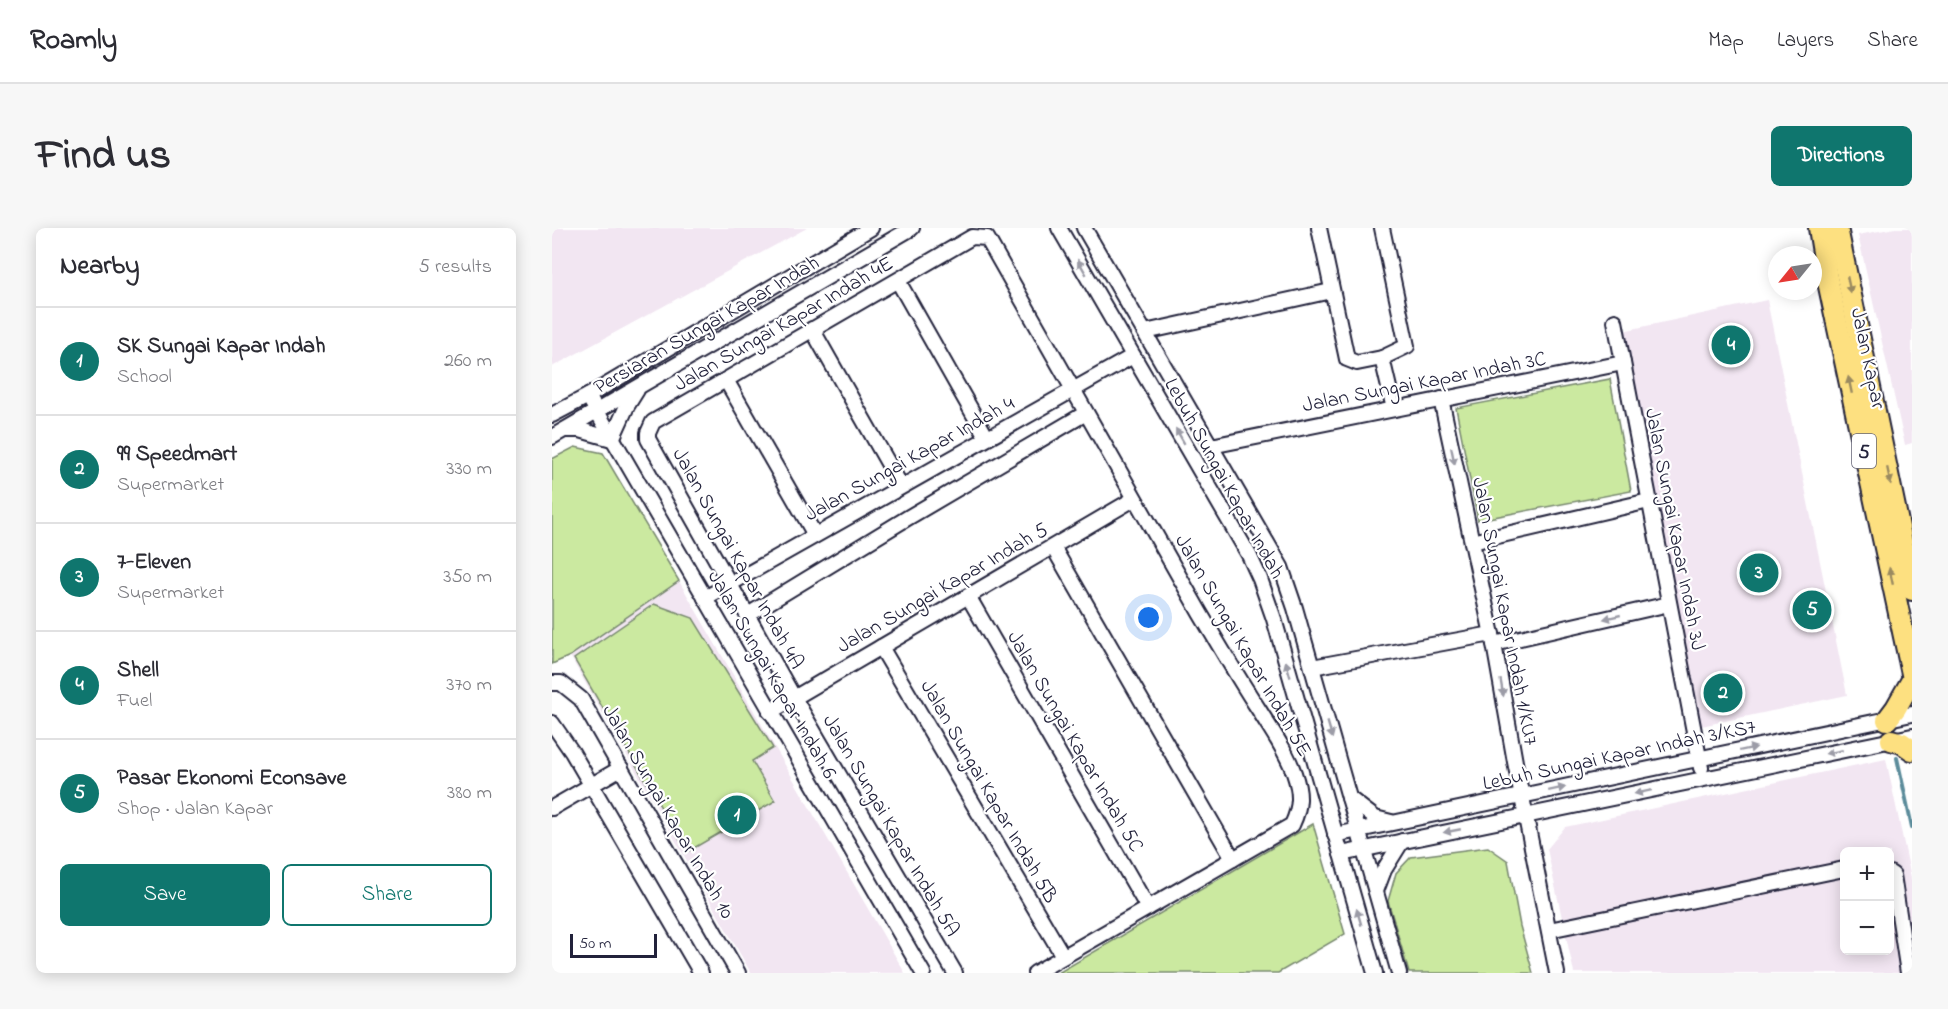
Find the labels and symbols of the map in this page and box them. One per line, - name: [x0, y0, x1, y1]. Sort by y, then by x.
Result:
- north arrow: [1768, 246, 1822, 300]
- street label: Persiaran Sungai Kapar Indah: [589, 249, 826, 404]
- street label: Jalan Sungai Kapar Indah 4E: [669, 250, 900, 402]
- one-way arrow: [1077, 258, 1087, 275]
- one-way arrow: [1845, 276, 1854, 295]
- street label: Jalan Kapar: [1842, 305, 1893, 412]
- pin: 4: [1712, 322, 1750, 368]
- street label: Jalan Sungai Kapar Indah 3C: [1300, 345, 1549, 423]
- street label: Lebuh Sungai Kapar Indah: [1154, 373, 1291, 586]
- one-way arrow: [1845, 376, 1854, 395]
- street label: Jalan Sungai Kapar Indah 4: [799, 389, 1022, 532]
- street label: Jalan Sungai Kapar Indah 3J: [1634, 406, 1712, 654]
- one-way arrow: [1174, 428, 1185, 444]
- road number: 5: [1852, 434, 1876, 468]
- street label: Jalan Sungai Kapar Indah 4A: [662, 443, 811, 676]
- one-way arrow: [1449, 447, 1459, 466]
- one-way arrow: [1884, 467, 1894, 486]
- street label: Jalan Sungai Kapar Indah 1/KU7: [1461, 475, 1545, 749]
- street label: Jalan Sungai Kapar Indah 5: [832, 516, 1055, 663]
- street label: Jalan Sungai Kapar Indah 5E: [1165, 529, 1318, 764]
- pin: 3: [1740, 550, 1778, 596]
- street label: Jalan Sungai Kapar Indah 6: [697, 565, 843, 786]
- one-way arrow: [1886, 566, 1895, 585]
- pin: 5: [1792, 588, 1832, 632]
- your location: [1134, 603, 1163, 632]
- one-way arrow: [1602, 613, 1621, 622]
- street label: Jalan Sungai Kapar Indah 5C: [997, 626, 1150, 859]
- one-way arrow: [1283, 660, 1292, 678]
- pin: 2: [1704, 670, 1742, 716]
- street label: Jalan Sungai Kapar Indah 5B: [910, 675, 1065, 910]
- one-way arrow: [1498, 679, 1507, 698]
- street label: Jalan Sungai Kapar Indah 10: [597, 699, 741, 923]
- street label: Jalan Sungai Kapar Indah 5A: [812, 709, 966, 944]
- street label: Lebuh Sungai Kapar Indah 3/KS7: [1480, 712, 1759, 802]
- one-way arrow: [1326, 721, 1335, 739]
- one-way arrow: [1739, 744, 1758, 753]
- one-way arrow: [1824, 748, 1843, 757]
- one-way arrow: [1548, 784, 1567, 793]
- one-way arrow: [1633, 788, 1652, 797]
- pin: 1: [718, 792, 756, 838]
- one-way arrow: [1442, 827, 1461, 836]
- one-way arrow: [1354, 908, 1363, 926]
- scale bar: [570, 931, 657, 958]

